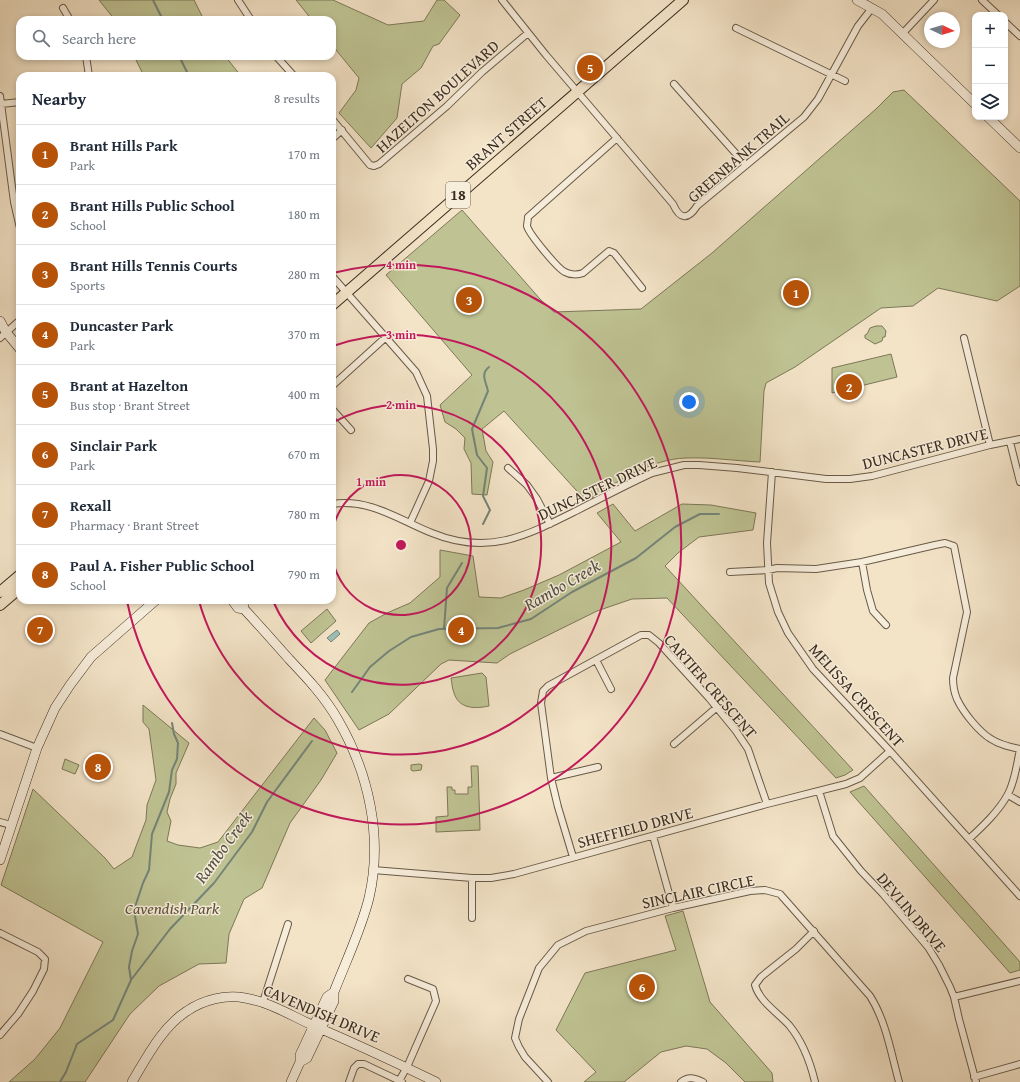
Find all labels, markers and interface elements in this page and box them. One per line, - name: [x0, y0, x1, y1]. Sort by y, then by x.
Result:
- north arrow: [924, 12, 960, 48]
- map controls: [972, 12, 1008, 120]
- button: +: [972, 12, 1008, 48]
- search box: [16, 16, 336, 60]
- icon: search: [30, 27, 52, 49]
- text: Search here: [62, 28, 136, 49]
- street label: HAZELTON BOULEVARD: [370, 34, 504, 158]
- button: −: [972, 48, 1008, 84]
- pin: 5: [577, 53, 603, 83]
- button: layers: [972, 84, 1008, 120]
- text: Nearby: [32, 86, 86, 111]
- text: 8 results: [274, 89, 320, 108]
- street label: BRANT STREET: [460, 90, 552, 176]
- street label: GREENBANK TRAIL: [682, 106, 794, 208]
- text: Brant Hills Park: [70, 135, 177, 156]
- text: 1: [42, 145, 48, 164]
- text: 170 m: [288, 145, 320, 164]
- text: Park: [70, 156, 95, 175]
- road number: 18: [446, 182, 470, 208]
- text: Brant Hills Public School: [70, 195, 235, 216]
- text: 2: [42, 205, 48, 224]
- text: 180 m: [288, 205, 320, 224]
- text: School: [70, 216, 106, 235]
- text: Brant Hills Tennis Courts: [70, 255, 237, 276]
- text: 4 min: [386, 256, 416, 273]
- text: 3: [42, 265, 48, 284]
- text: 280 m: [288, 265, 320, 284]
- text: Sports: [70, 276, 105, 295]
- pin: 1: [783, 278, 809, 308]
- pin: 3: [456, 285, 482, 315]
- text: Duncaster Park: [70, 315, 173, 336]
- text: 4: [42, 325, 48, 344]
- text: 370 m: [288, 325, 320, 344]
- text: 3 min: [386, 326, 416, 343]
- text: Park: [70, 336, 95, 355]
- pin: 2: [836, 372, 862, 402]
- text: Brant at Hazelton: [70, 375, 188, 396]
- text: 5: [42, 385, 48, 404]
- text: 400 m: [288, 385, 320, 404]
- your location: [679, 392, 699, 412]
- text: Bus stop · Brant Street: [70, 396, 190, 415]
- text: 2 min: [386, 396, 416, 413]
- street label: DUNCASTER DRIVE: [860, 421, 990, 475]
- text: Sinclair Park: [70, 435, 157, 456]
- text: 6: [42, 445, 48, 464]
- text: 670 m: [288, 445, 320, 464]
- street label: DUNCASTER DRIVE: [534, 450, 660, 526]
- text: Park: [70, 456, 95, 475]
- text: 1 min: [356, 473, 386, 490]
- text: Rexall: [70, 495, 111, 516]
- text: 7: [42, 505, 48, 524]
- text: 780 m: [288, 505, 320, 524]
- text: Pharmacy · Brant Street: [70, 516, 199, 535]
- centre of rings: [394, 538, 408, 552]
- water label: Rambo Creek: [518, 553, 605, 617]
- text: Paul A. Fisher Public School: [70, 555, 255, 576]
- text: 8: [42, 565, 48, 584]
- text: 790 m: [288, 565, 320, 584]
- text: School: [70, 576, 106, 595]
- pin: 7: [27, 615, 53, 645]
- pin: 4: [448, 615, 474, 645]
- street label: CARTIER CRESCENT: [659, 628, 763, 744]
- street label: MELISSA CRESCENT: [804, 638, 910, 752]
- pin: 8: [85, 752, 111, 782]
- street label: SHEFFIELD DRIVE: [575, 800, 695, 854]
- water label: Rambo Creek: [187, 805, 258, 889]
- street label: SINCLAIR CIRCLE: [640, 867, 756, 915]
- street label: DEVLIN DRIVE: [871, 867, 953, 957]
- park label: Cavendish Park: [125, 896, 220, 920]
- pin: 6: [629, 972, 655, 1002]
- street label: CAVENDISH DRIVE: [260, 978, 384, 1048]

